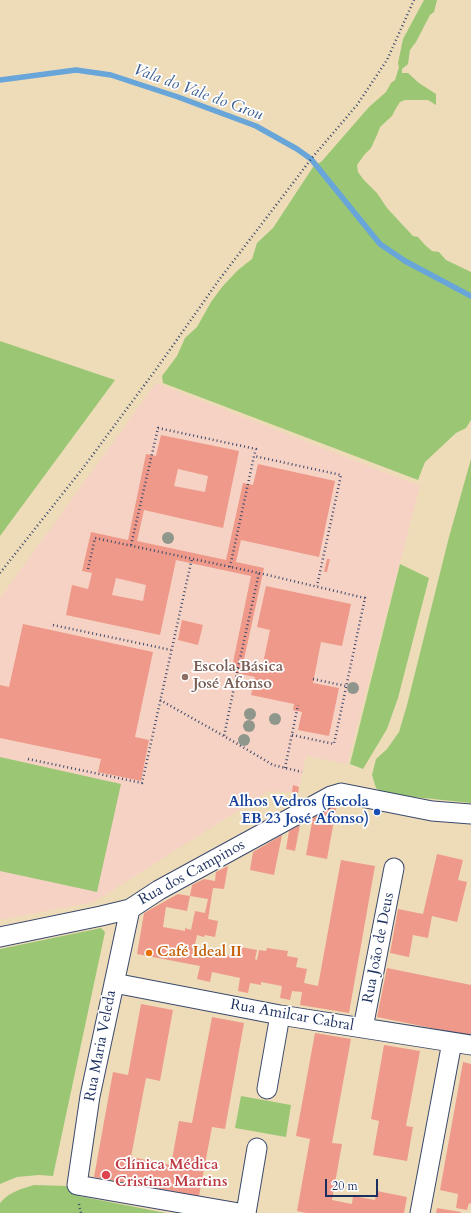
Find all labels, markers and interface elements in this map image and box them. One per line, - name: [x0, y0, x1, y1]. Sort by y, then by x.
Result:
- water label: Vala do Vale do Grou: [131, 61, 265, 125]
- place label: Escola Básica José Afonso: [193, 659, 283, 694]
- marker: Escola Básica José Afonso: [180, 672, 190, 682]
- place label: Alhos Vedros (Escola EB 23 José Afonso): [228, 794, 369, 829]
- marker: Alhos Vedros (Escola EB 23 José Afonso): [372, 807, 382, 817]
- street label: Rua dos Campinos: [136, 836, 248, 910]
- street label: Rua João de Deus: [359, 891, 399, 1005]
- place label: Café Ideal II: [157, 944, 242, 962]
- marker: Café Ideal II: [144, 948, 154, 958]
- street label: Rua Maria Veleda: [81, 989, 121, 1103]
- street label: Rua Amilcar Cabral: [229, 996, 355, 1036]
- place label: Clínica Médica Cristina Martins: [115, 1157, 227, 1192]
- marker: Clínica Médica Cristina Martins: [100, 1169, 112, 1181]
- scale bar: [327, 1171, 380, 1197]
- text: 20 m: [332, 1178, 358, 1194]

